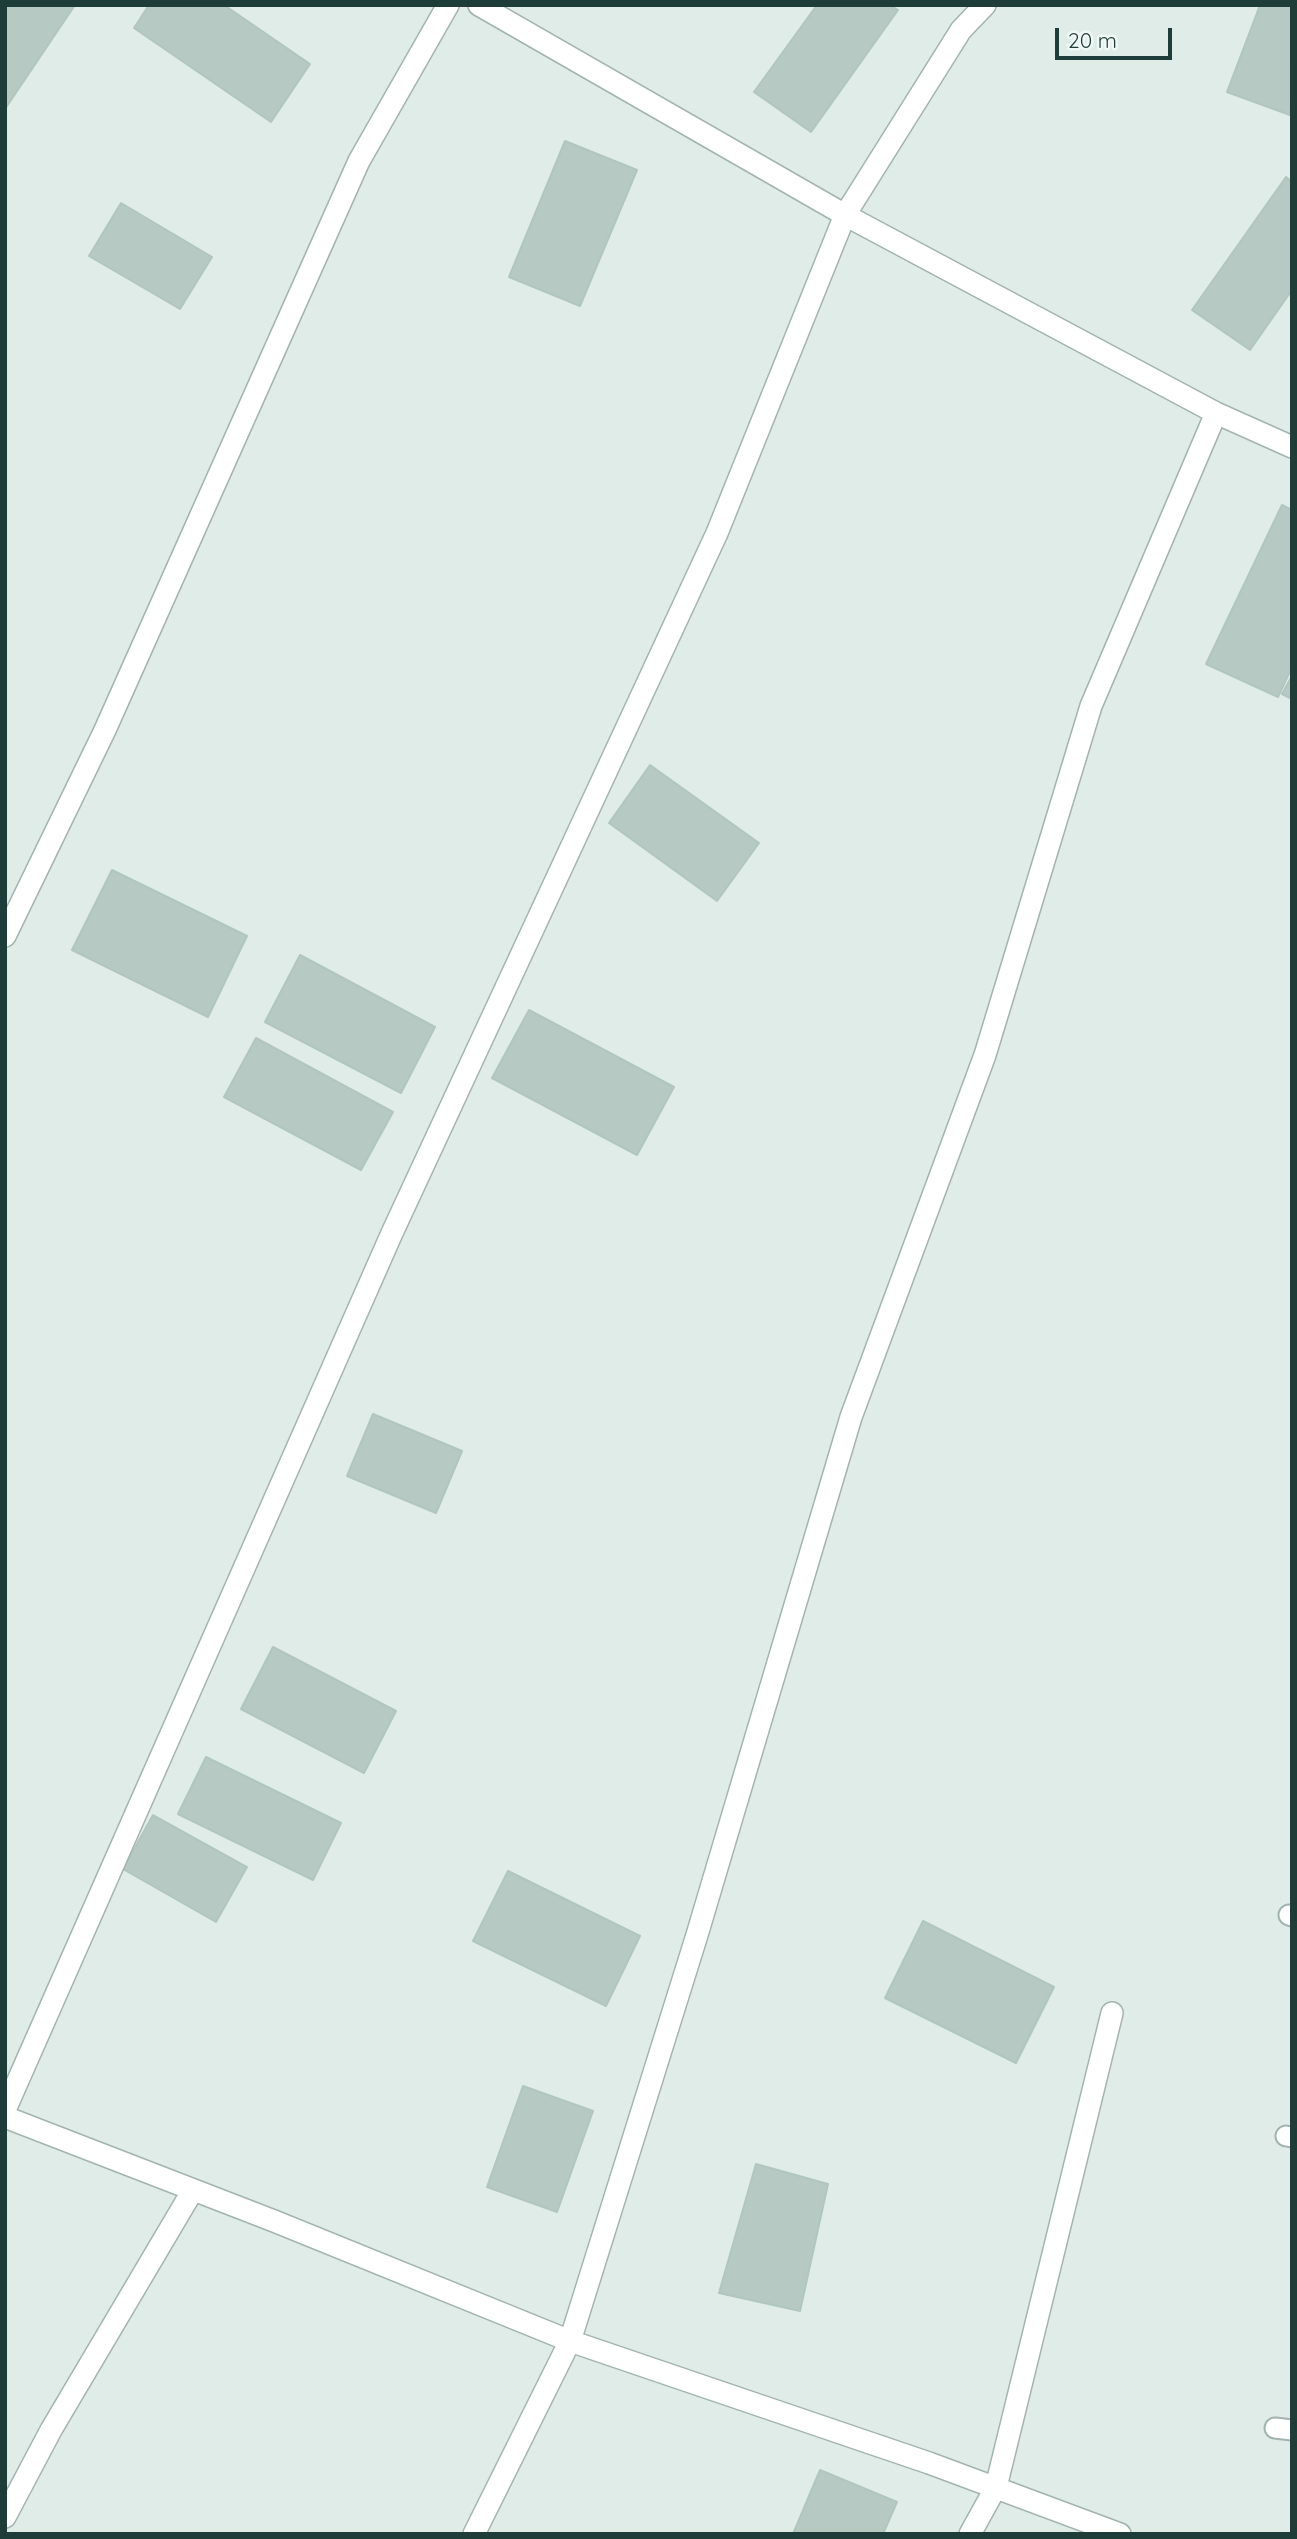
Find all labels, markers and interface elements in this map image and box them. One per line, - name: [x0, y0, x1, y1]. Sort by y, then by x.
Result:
- scale bar: [1059, 14, 1176, 58]
- text: 20 m: [1068, 27, 1117, 53]

